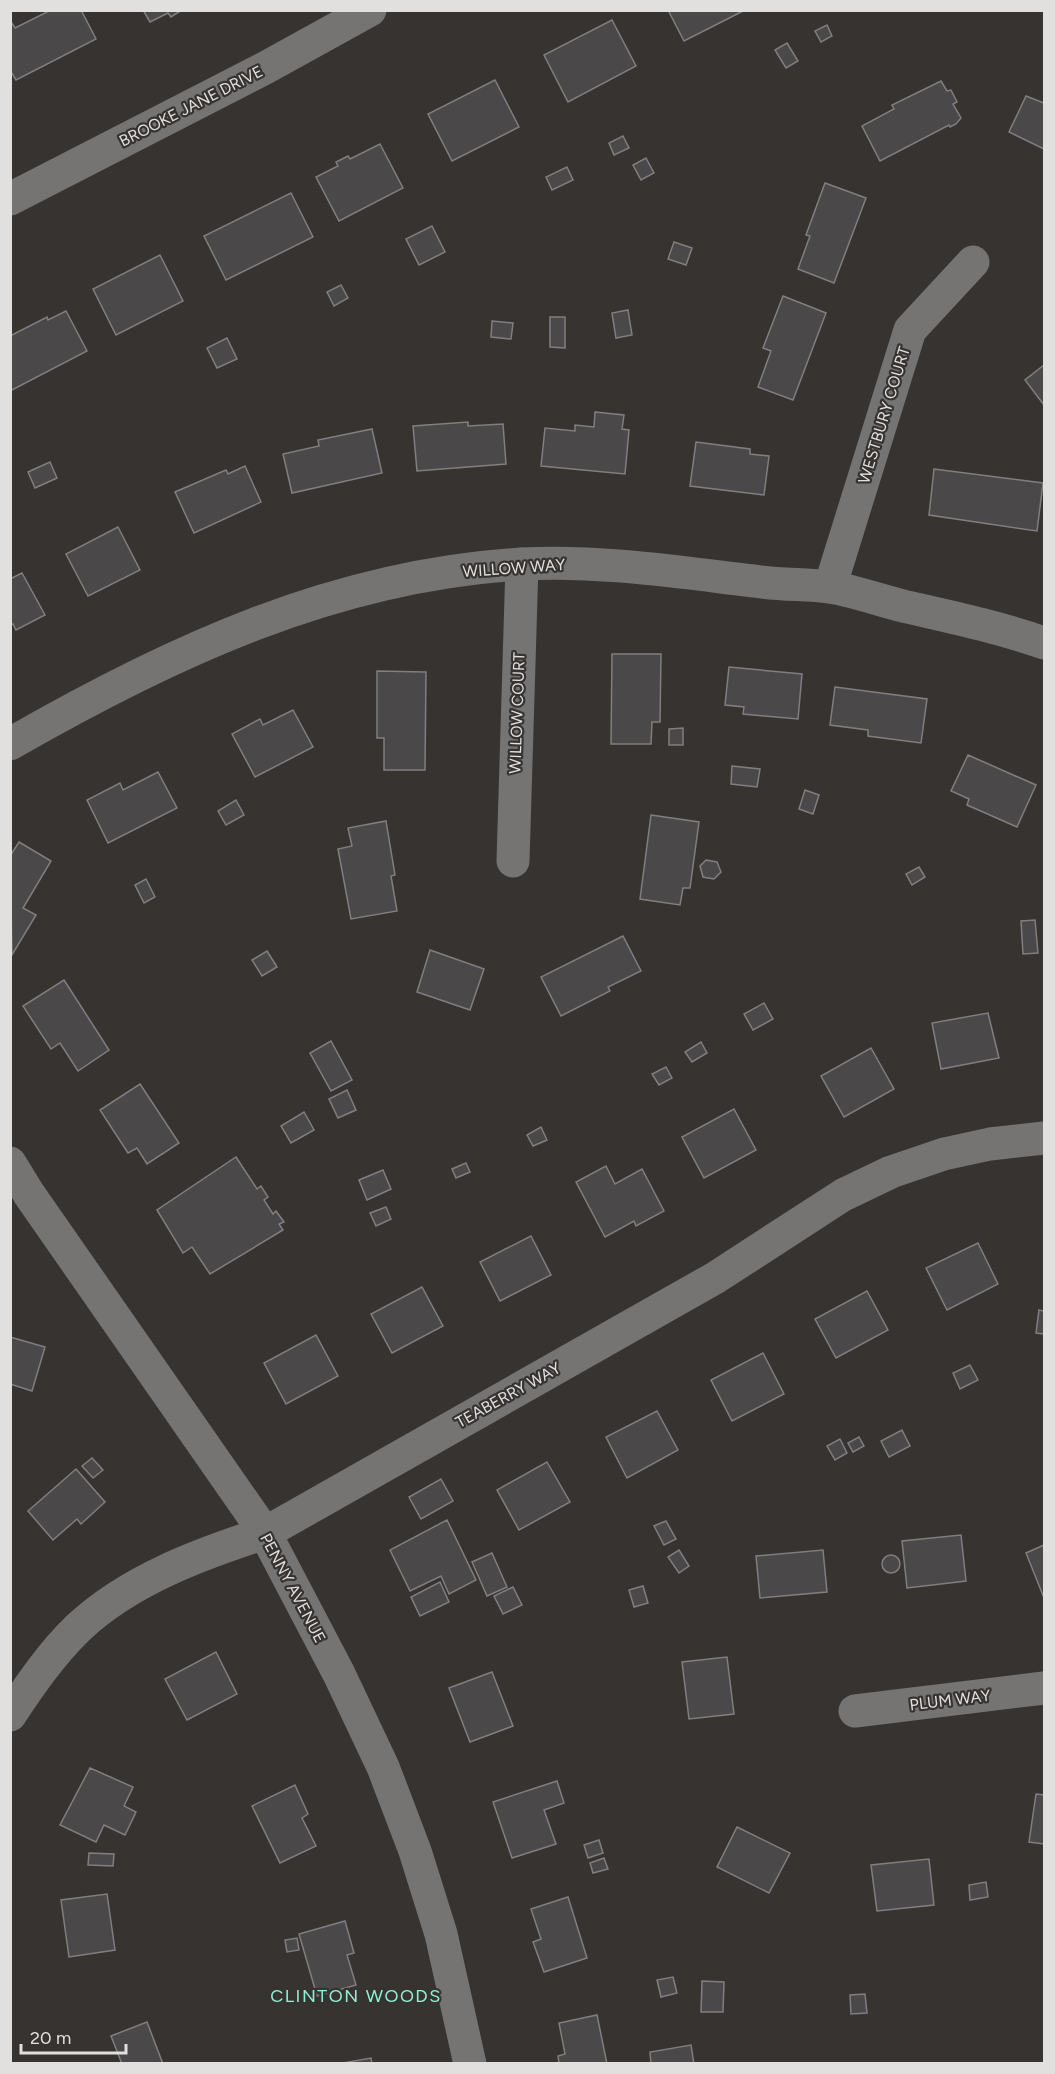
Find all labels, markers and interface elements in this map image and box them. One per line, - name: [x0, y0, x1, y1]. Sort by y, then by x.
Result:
- street label: BROOKE JANE DRIVE: [116, 62, 266, 150]
- street label: WESTBURY COURT: [854, 344, 914, 486]
- street label: WILLOW WAY: [462, 555, 566, 581]
- street label: WILLOW COURT: [505, 652, 529, 774]
- street label: TEABERRY WAY: [452, 1358, 564, 1432]
- street label: PENNY AVENUE: [256, 1530, 330, 1646]
- street label: PLUM WAY: [908, 1686, 992, 1714]
- district label: CLINTON WOODS: [270, 1985, 442, 2007]
- scale bar: [21, 2017, 126, 2055]
- text: 20 m: [30, 2027, 71, 2049]

